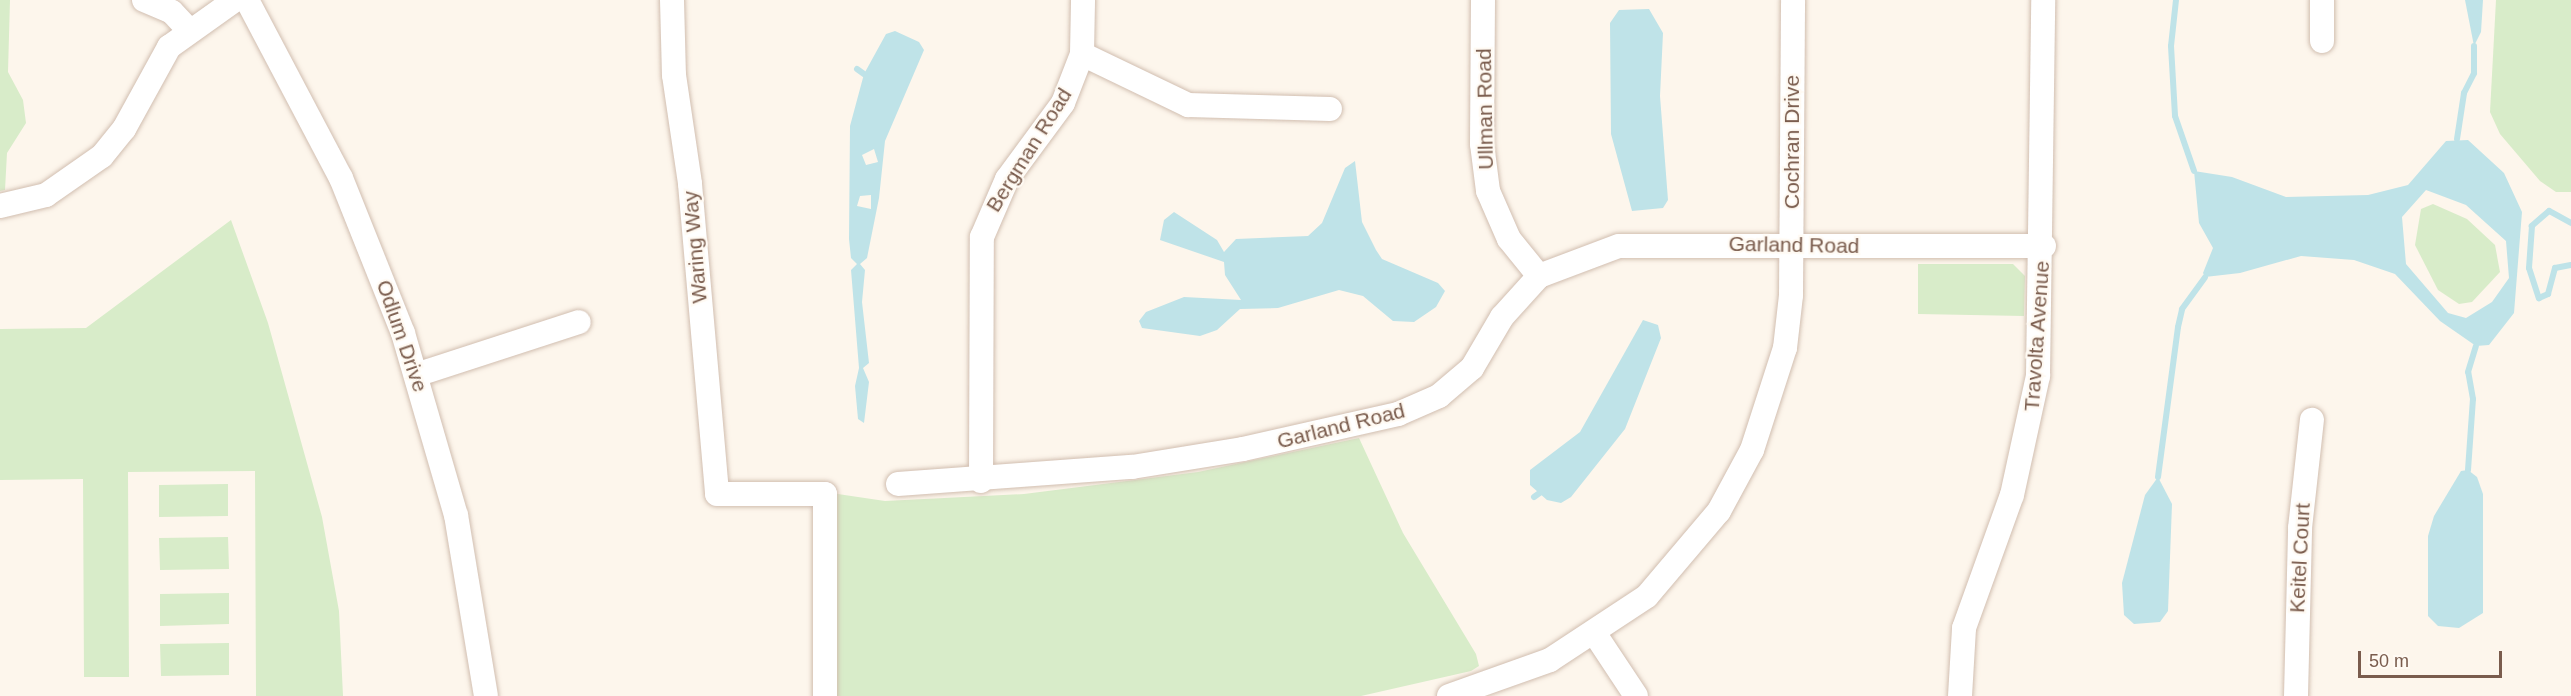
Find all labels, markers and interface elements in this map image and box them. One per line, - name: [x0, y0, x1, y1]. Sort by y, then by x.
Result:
- street label: Ullman Road: [1471, 48, 1499, 170]
- street label: Cochran Drive: [1779, 75, 1805, 209]
- street label: Bergman Road: [981, 83, 1077, 217]
- street label: Waring Way: [678, 190, 712, 304]
- street label: Garland Road: [1728, 231, 1860, 259]
- street label: Travolta Avenue: [2019, 259, 2055, 413]
- street label: Odlum Drive: [371, 277, 433, 395]
- street label: Garland Road: [1275, 398, 1407, 454]
- street label: Keitel Court: [2285, 503, 2315, 613]
- scale bar: [2361, 639, 2505, 677]
- text: 50 m: [2369, 651, 2409, 671]

